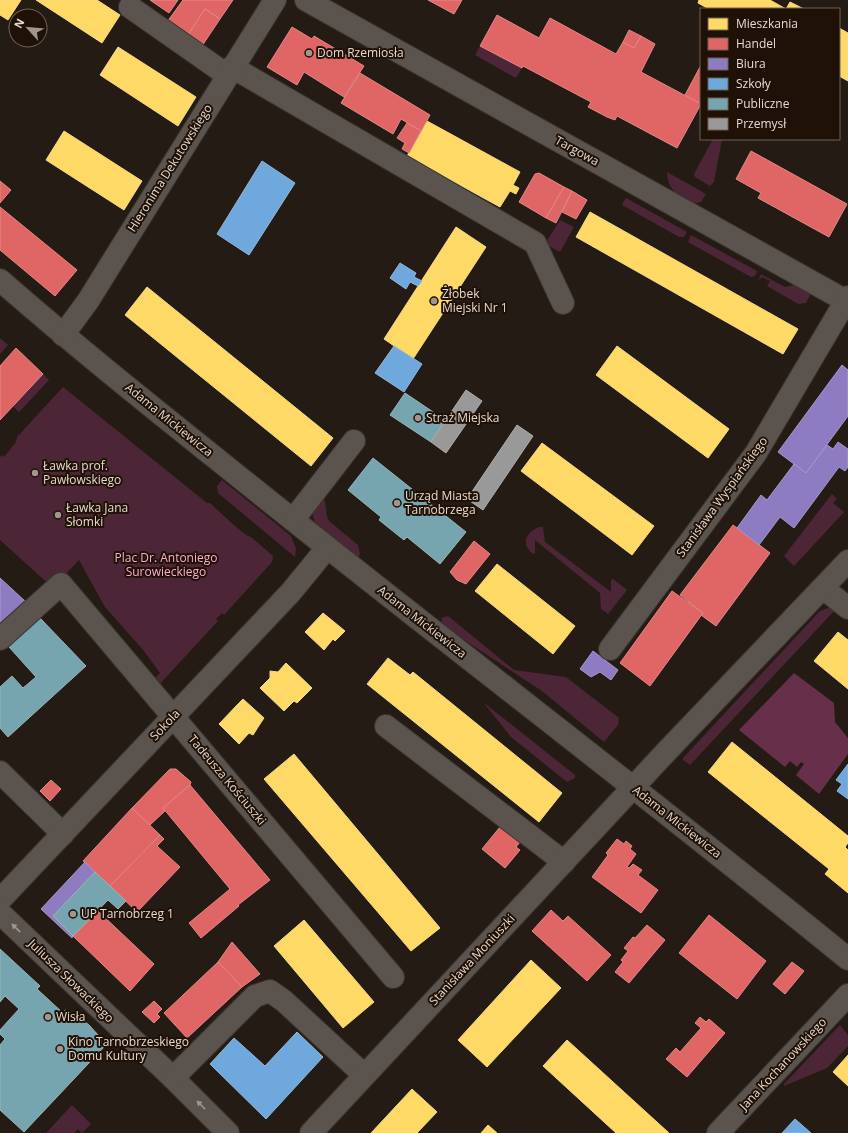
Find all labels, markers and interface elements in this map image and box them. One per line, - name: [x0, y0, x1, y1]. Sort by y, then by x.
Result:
- north arrow: [8, 8, 48, 48]
- legend: [700, 8, 840, 140]
- text: Mieszkania: [736, 15, 798, 32]
- text: N: [10, 16, 27, 31]
- text: Handel: [736, 35, 776, 52]
- place label: Dom Rzemiosła: [317, 44, 404, 61]
- marker: Dom Rzemiosła: [304, 48, 314, 58]
- text: Biura: [736, 55, 766, 72]
- text: Szkoły: [736, 75, 772, 92]
- text: Publiczne: [736, 95, 790, 112]
- street label: Hieronima Dekutowskiego: [123, 101, 216, 235]
- text: Przemysł: [736, 115, 787, 132]
- street label: Targowa: [552, 132, 602, 170]
- place label: Żłobek Miejski Nr 1: [442, 285, 508, 316]
- marker: Żłobek Miejski Nr 1: [429, 296, 439, 306]
- street label: Adama Mickiewicza: [122, 379, 217, 460]
- place label: Straż Miejska: [426, 409, 499, 426]
- marker: Straż Miejska: [413, 413, 423, 423]
- street label: Stanisława Wyspiańskiego: [672, 433, 771, 560]
- place label: Ławka prof. Pawłowskiego: [43, 457, 121, 488]
- marker: Ławka prof. Pawłowskiego: [30, 468, 40, 478]
- place label: Urząd Miasta Tarnobrzega: [405, 487, 479, 518]
- marker: Urząd Miasta Tarnobrzega: [392, 498, 402, 508]
- place label: Ławka Jana Słomki: [66, 499, 128, 530]
- marker: Ławka Jana Słomki: [53, 510, 63, 520]
- park label: Plac Dr. Antoniego Surowieckiego: [115, 549, 217, 580]
- street label: Adama Mickiewicza: [374, 582, 470, 662]
- street label: Sokola: [146, 705, 183, 744]
- street label: Tadeusza Kościuszki: [185, 731, 270, 828]
- street label: Adama Mickiewicza: [629, 782, 725, 862]
- place label: UP Tarnobrzeg 1: [81, 905, 174, 922]
- marker: UP Tarnobrzeg 1: [68, 909, 78, 919]
- street label: Stanisława Moniuszki: [425, 910, 518, 1009]
- one-way arrow: [11, 923, 21, 933]
- street label: Juliusza Słowackiego: [24, 934, 118, 1026]
- place label: Wisła: [56, 1008, 86, 1025]
- marker: Wisła: [43, 1012, 53, 1022]
- street label: Jana Kochanowskiego: [735, 1014, 830, 1114]
- place label: Kino Tarnobrzeskiego Domu Kultury: [68, 1033, 189, 1064]
- marker: Kino Tarnobrzeskiego Domu Kultury: [55, 1044, 65, 1054]
- one-way arrow: [196, 1100, 206, 1110]

